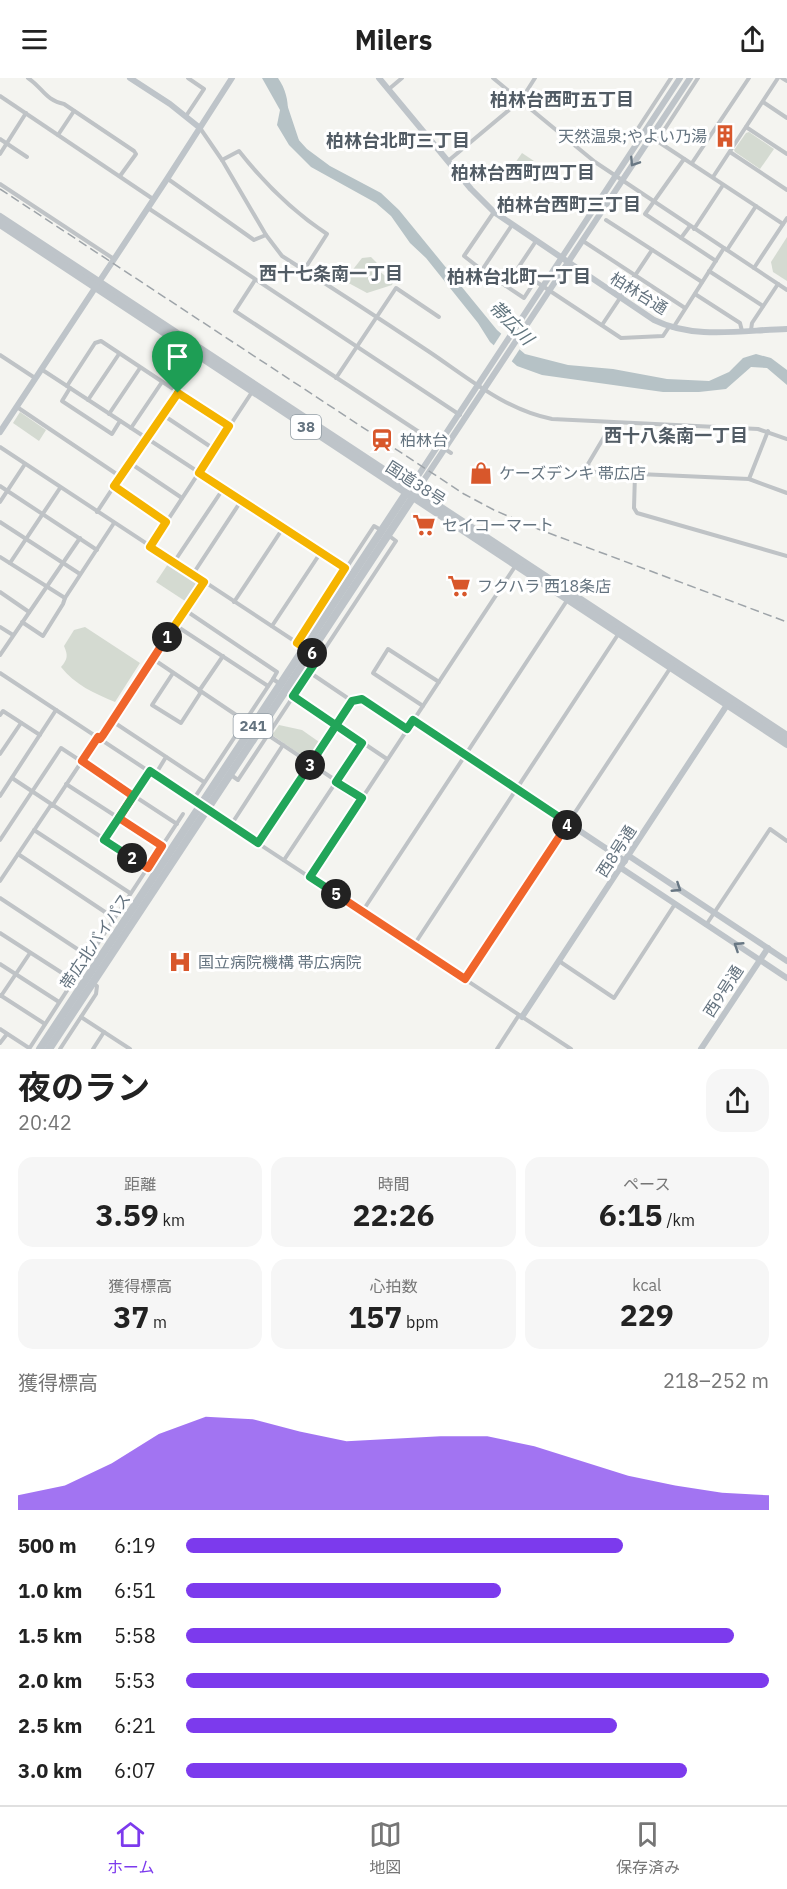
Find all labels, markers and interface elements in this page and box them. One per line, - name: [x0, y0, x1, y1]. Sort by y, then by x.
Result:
- text: Milers: [355, 22, 432, 57]
- icon: menu: [18, 23, 51, 56]
- icon: share: [736, 23, 769, 56]
- district label: 柏林台西町五丁目: [490, 88, 634, 111]
- building icon: 天然温泉;やよい乃湯: [712, 123, 738, 149]
- place label: 天然温泉;やよい乃湯: [558, 126, 707, 146]
- district label: 柏林台北町三丁目: [326, 129, 470, 152]
- one-way arrow: [630, 155, 641, 166]
- district label: 柏林台西町四丁目: [451, 161, 595, 184]
- district label: 柏林台西町三丁目: [497, 193, 641, 216]
- district label: 西十七条南一丁目: [259, 262, 403, 285]
- district label: 柏林台北町一丁目: [447, 265, 591, 288]
- street label: 柏林台通: [607, 268, 671, 318]
- water label: 帯広川: [484, 295, 540, 351]
- pin: [152, 331, 203, 393]
- icon: arrive: [161, 340, 194, 373]
- road number: 38: [291, 415, 321, 439]
- district label: 西十八条南一丁目: [604, 424, 748, 447]
- station icon: 柏林台: [369, 427, 395, 453]
- place label: 柏林台: [400, 430, 448, 450]
- street label: 国道38号: [382, 456, 450, 510]
- shop icon: ケーズデンキ 帯広店: [468, 460, 494, 486]
- place label: ケーズデンキ 帯広店: [499, 463, 646, 483]
- supermarket icon: セイコーマート: [411, 512, 437, 538]
- place label: セイコーマート: [442, 515, 554, 535]
- supermarket icon: フクハラ 西18条店: [446, 573, 472, 599]
- place label: フクハラ 西18条店: [477, 576, 611, 596]
- pin: 1: [152, 622, 182, 652]
- text: 1: [162, 627, 172, 647]
- pin: 6: [297, 638, 327, 668]
- text: 6: [307, 643, 317, 663]
- road number: 241: [234, 714, 272, 738]
- pin: 3: [295, 750, 325, 780]
- text: 3: [305, 755, 315, 775]
- pin: 4: [552, 810, 582, 840]
- text: 4: [562, 815, 572, 835]
- street label: 西8号通: [592, 821, 640, 881]
- pin: 2: [117, 843, 147, 873]
- text: 2: [127, 848, 137, 868]
- pin: 5: [321, 879, 351, 909]
- one-way arrow: [671, 881, 682, 892]
- text: 5: [331, 884, 341, 904]
- street label: 帯広北バイパス: [55, 889, 135, 993]
- one-way arrow: [734, 942, 745, 953]
- hospital icon: 国立病院機構 帯広病院: [167, 949, 193, 975]
- place label: 国立病院機構 帯広病院: [198, 952, 362, 972]
- street label: 西9号通: [699, 961, 747, 1021]
- text: 夜のラン: [18, 1065, 150, 1108]
- button: share: [706, 1069, 769, 1132]
- text: 20:42: [18, 1109, 72, 1136]
- text: 距離: [124, 1174, 156, 1194]
- text: 時間: [377, 1174, 410, 1194]
- text: ペース: [623, 1174, 670, 1194]
- text: 3.59: [95, 1195, 159, 1234]
- text: 22:26: [353, 1195, 434, 1234]
- text: 6:15: [599, 1195, 663, 1234]
- text: km: [159, 1210, 185, 1230]
- text: /km: [663, 1210, 695, 1230]
- text: kcal: [632, 1275, 661, 1295]
- text: 獲得標高: [108, 1276, 172, 1296]
- text: 心拍数: [369, 1276, 418, 1296]
- text: 229: [620, 1295, 674, 1334]
- text: 37: [113, 1297, 149, 1336]
- text: 157: [348, 1297, 402, 1336]
- text: m: [149, 1312, 167, 1332]
- text: bpm: [402, 1312, 439, 1332]
- text: 218–252 m: [663, 1367, 769, 1394]
- text: 獲得標高: [18, 1369, 98, 1396]
- text: 500 m: [18, 1532, 77, 1559]
- text: 6:19: [114, 1532, 156, 1559]
- text: 1.0 km: [18, 1577, 82, 1604]
- text: 6:51: [114, 1577, 156, 1604]
- text: 1.5 km: [18, 1622, 82, 1649]
- text: 5:58: [114, 1622, 156, 1649]
- text: 2.0 km: [18, 1667, 82, 1694]
- text: 5:53: [114, 1667, 156, 1694]
- text: 2.5 km: [18, 1712, 82, 1739]
- text: 6:21: [114, 1712, 156, 1739]
- text: 3.0 km: [18, 1757, 82, 1784]
- text: 6:07: [114, 1757, 156, 1784]
- tab: ホーム: [107, 1818, 155, 1878]
- tab: 地図: [369, 1818, 402, 1878]
- tab: 保存済み: [616, 1818, 680, 1878]

